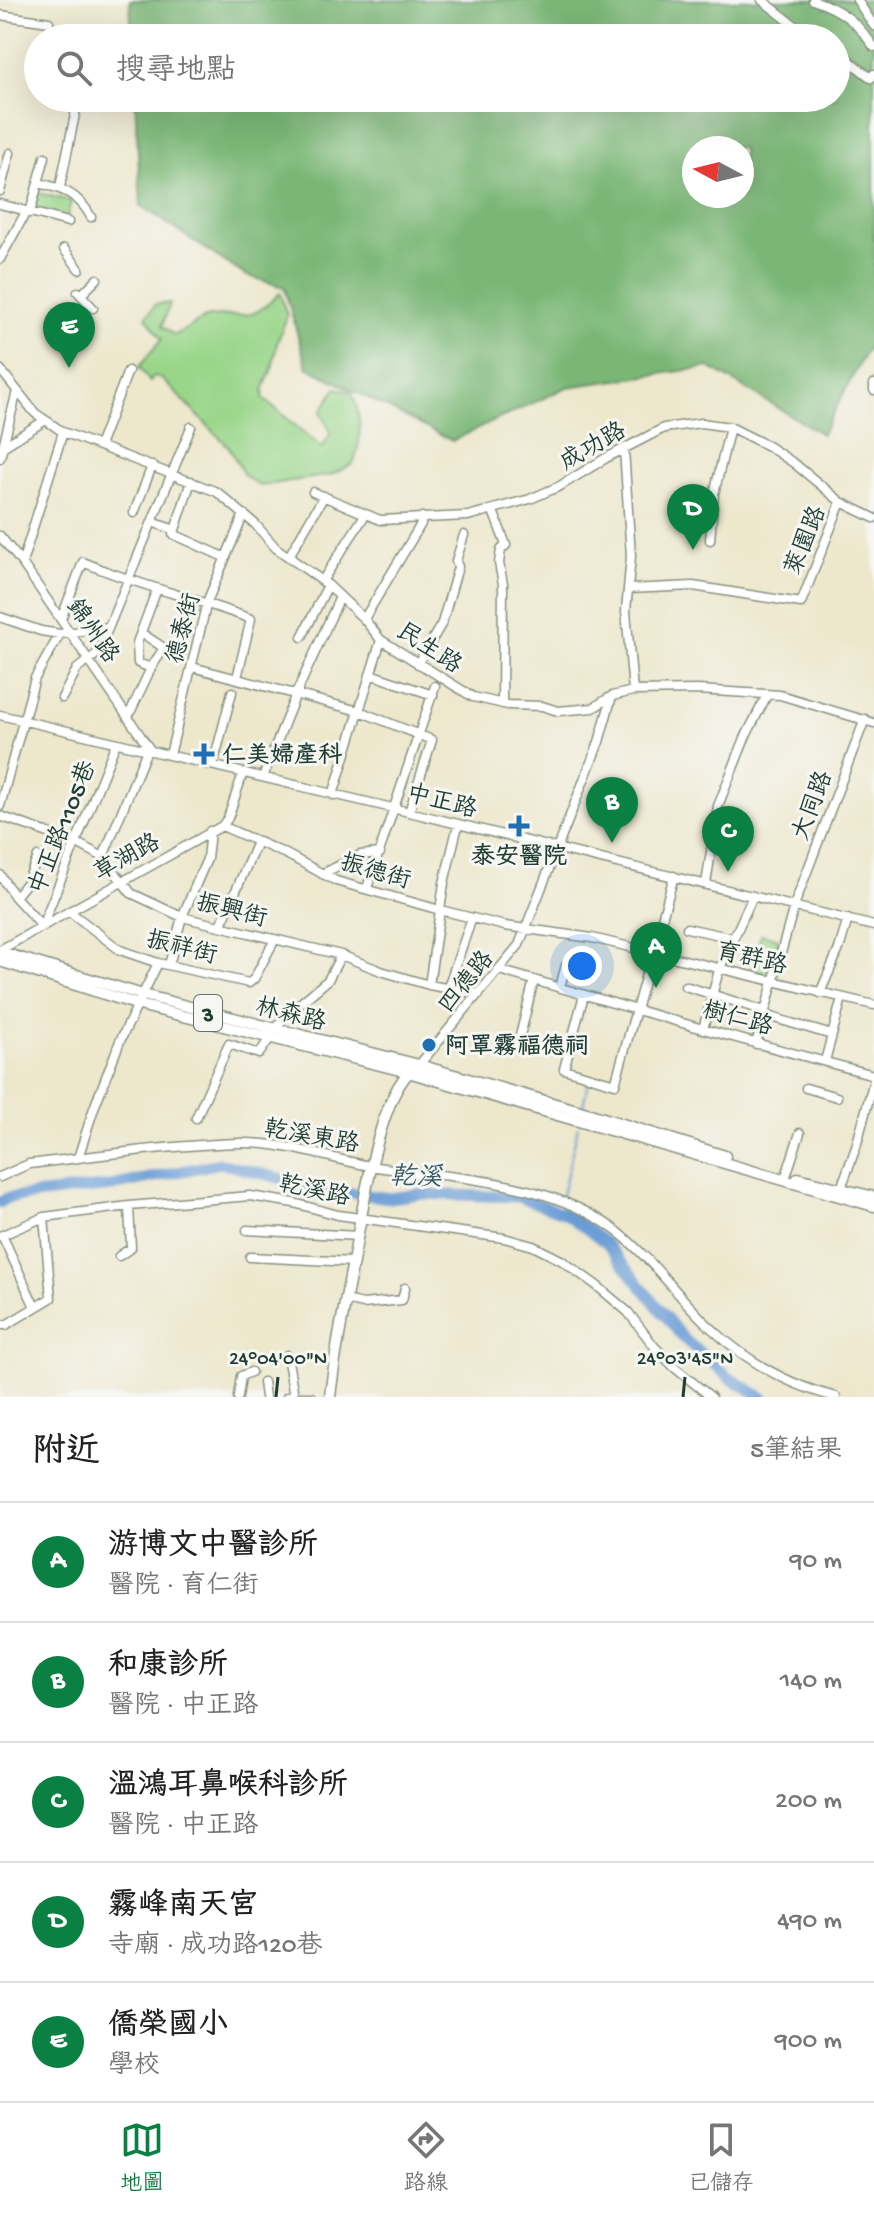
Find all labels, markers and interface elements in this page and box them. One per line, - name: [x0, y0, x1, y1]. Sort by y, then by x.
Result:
- search box: [24, 24, 850, 112]
- icon: search: [52, 46, 96, 90]
- text: 搜尋地點: [116, 55, 236, 90]
- north arrow: [682, 136, 754, 208]
- pin: E: [43, 302, 95, 368]
- street label: 成功路: [554, 416, 632, 479]
- pin: D: [667, 484, 719, 550]
- street label: 萊園路: [778, 502, 834, 580]
- street label: 德泰街: [161, 590, 209, 667]
- street label: 錦州路: [59, 593, 125, 670]
- street label: 民生路: [390, 616, 467, 682]
- place label: 仁美婦產科: [222, 742, 343, 772]
- marker: 仁美婦產科: [193, 743, 215, 765]
- street label: 中正路1105巷: [22, 756, 104, 899]
- street label: 大同路: [786, 767, 841, 845]
- pin: B: [586, 777, 638, 843]
- street label: 中正路: [403, 779, 480, 826]
- pin: C: [702, 806, 754, 872]
- marker: 泰安醫院: [508, 815, 530, 837]
- street label: 草湖路: [88, 827, 166, 889]
- place label: 泰安醫院: [471, 842, 567, 873]
- street label: 振德街: [336, 849, 414, 897]
- street label: 振興街: [193, 890, 270, 935]
- pin: A: [630, 922, 682, 988]
- street label: 振祥街: [143, 927, 220, 972]
- street label: 育群路: [713, 936, 790, 983]
- street label: 四德路: [432, 945, 502, 1020]
- your location: [562, 946, 602, 986]
- street label: 林森路: [252, 992, 329, 1039]
- road number: 3: [194, 995, 222, 1031]
- street label: 樹仁路: [699, 995, 776, 1044]
- place label: 阿罩霧福德祠: [445, 1033, 589, 1063]
- marker: 阿罩霧福德祠: [420, 1036, 438, 1054]
- street label: 乾溪東路: [262, 1114, 362, 1161]
- water label: 乾溪: [390, 1162, 444, 1195]
- street label: 乾溪路: [276, 1169, 353, 1214]
- text: 24°04'00"N: [229, 1349, 327, 1372]
- text: 24°03'45"N: [637, 1349, 733, 1372]
- text: 附近: [32, 1434, 100, 1474]
- text: 5筆結果: [750, 1437, 842, 1468]
- text: 游博文中醫診所: [108, 1530, 318, 1565]
- text: A: [50, 1547, 66, 1578]
- text: 90 m: [790, 1547, 842, 1578]
- text: 醫院 · 育仁街: [108, 1572, 258, 1603]
- text: 和康診所: [108, 1650, 228, 1685]
- text: B: [51, 1667, 65, 1698]
- text: 140 m: [780, 1667, 842, 1698]
- text: 醫院 · 中正路: [108, 1692, 258, 1723]
- text: 溫鴻耳鼻喉科診所: [108, 1770, 348, 1805]
- text: C: [51, 1787, 65, 1818]
- text: 200 m: [775, 1787, 842, 1818]
- text: 醫院 · 中正路: [108, 1812, 258, 1843]
- text: 霧峰南天宮: [108, 1890, 258, 1925]
- text: D: [50, 1907, 66, 1938]
- text: 490 m: [777, 1907, 842, 1938]
- text: 寺廟 · 成功路120巷: [108, 1932, 323, 1963]
- text: 僑榮國小: [108, 2010, 228, 2045]
- text: E: [50, 2027, 66, 2058]
- text: 900 m: [775, 2027, 842, 2058]
- text: 學校: [108, 2052, 160, 2083]
- tab: 地圖: [120, 2118, 164, 2198]
- tab: 路線: [404, 2118, 448, 2198]
- tab: 已儲存: [688, 2118, 754, 2198]

